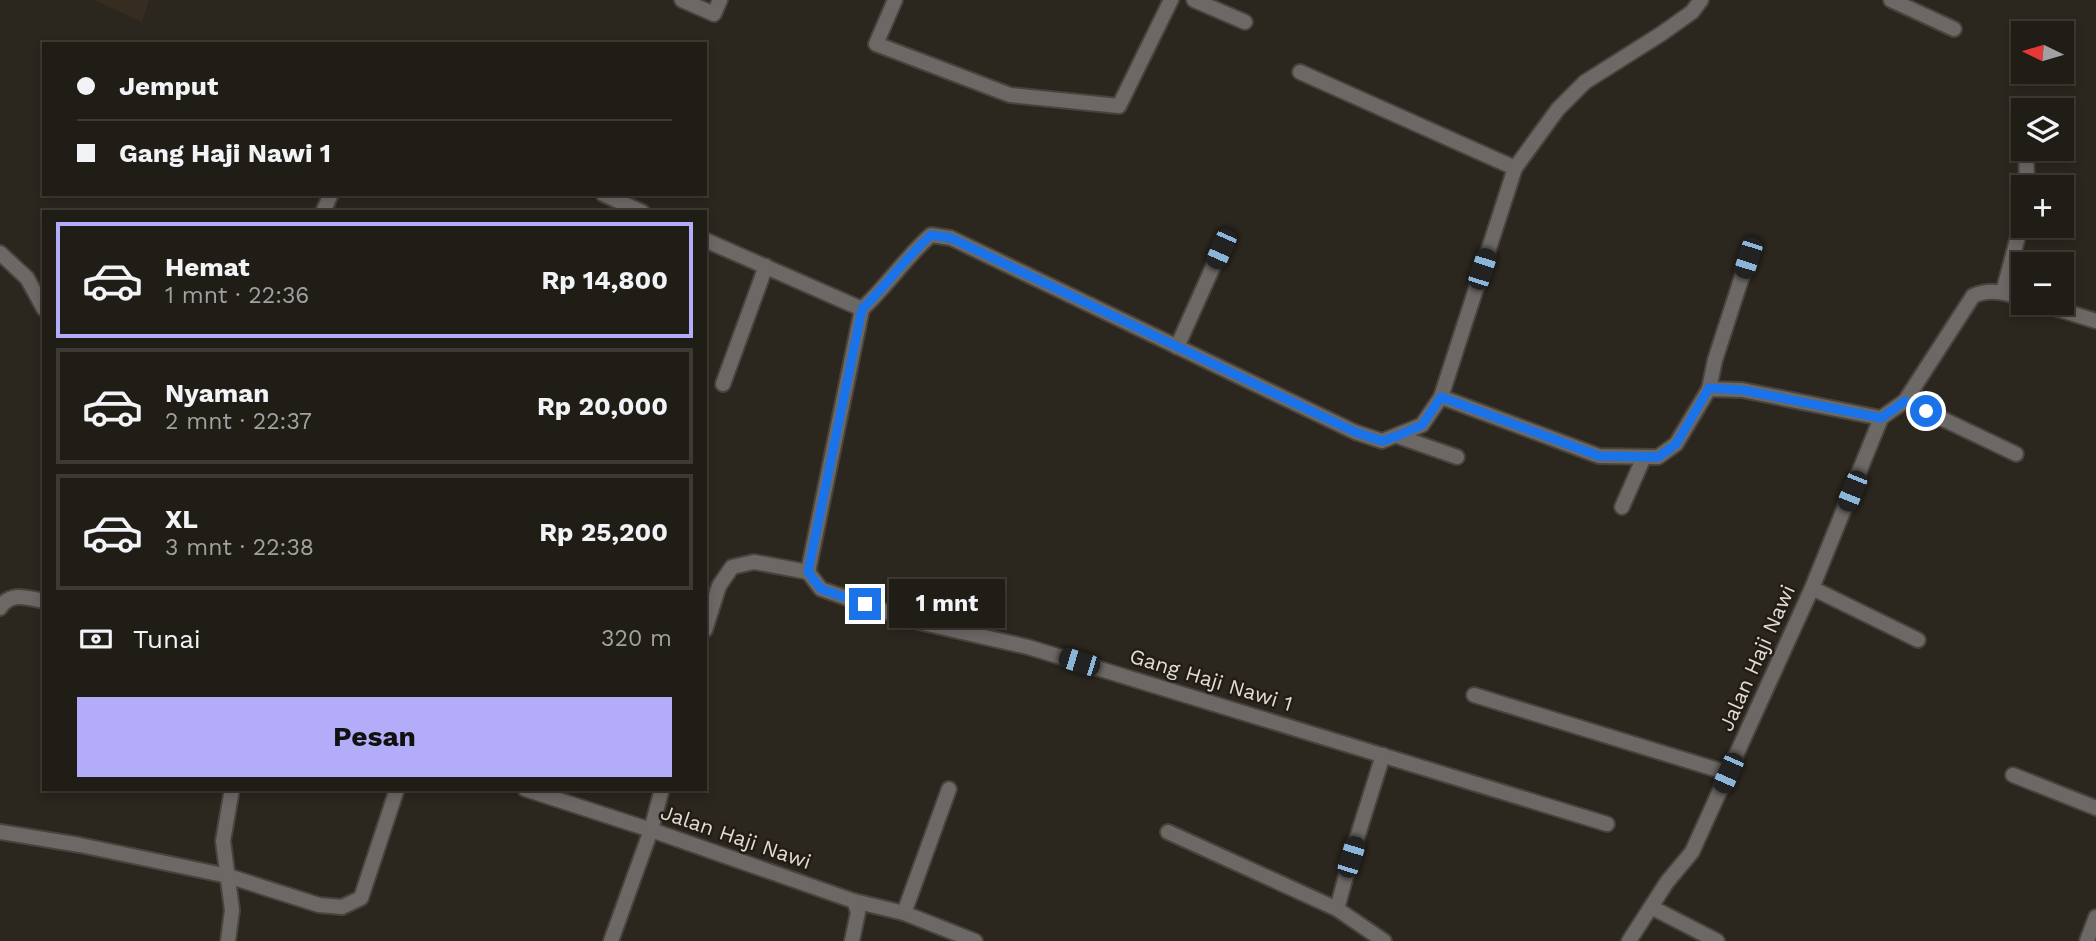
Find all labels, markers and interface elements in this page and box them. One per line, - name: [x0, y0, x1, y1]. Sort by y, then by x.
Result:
- north arrow: [2011, 21, 2074, 84]
- map controls: [2011, 21, 2074, 315]
- text: Jemput: [119, 71, 218, 101]
- button: layers: [2011, 98, 2074, 161]
- text: Gang Haji Nawi 1: [119, 138, 331, 168]
- button: +: [2011, 175, 2074, 238]
- car: [1203, 226, 1240, 272]
- car: [1732, 235, 1765, 281]
- car: [1466, 246, 1499, 292]
- icon: car: [81, 249, 144, 312]
- text: Hemat: [165, 252, 250, 282]
- button: −: [2011, 252, 2074, 315]
- text: Rp 14,800: [541, 265, 668, 295]
- text: 1 mnt · 22:36: [165, 282, 309, 309]
- icon: car: [81, 375, 144, 438]
- text: Nyaman: [165, 378, 269, 408]
- text: Rp 20,000: [537, 391, 668, 421]
- route start: [1910, 395, 1942, 427]
- text: 2 mnt · 22:37: [165, 408, 312, 435]
- car: [1835, 468, 1870, 514]
- icon: car: [81, 501, 144, 564]
- text: XL: [165, 504, 198, 534]
- text: Rp 25,200: [539, 517, 668, 547]
- text: 3 mnt · 22:38: [165, 534, 314, 561]
- callout: 1 mnt: [890, 580, 1005, 628]
- street label: Jalan Haji Nawi: [1713, 581, 1800, 735]
- route end: [849, 588, 881, 620]
- text: 1 mnt: [916, 590, 978, 617]
- icon: cash: [77, 620, 115, 658]
- text: Tunai: [133, 624, 201, 654]
- text: 320 m: [601, 625, 672, 652]
- street label: Gang Haji Nawi 1: [1127, 643, 1296, 716]
- car: [1056, 646, 1103, 678]
- button: Pesan: [77, 697, 672, 777]
- car: [1710, 750, 1747, 796]
- street label: Jalan Haji Nawi: [658, 799, 815, 874]
- car: [1335, 834, 1368, 880]

